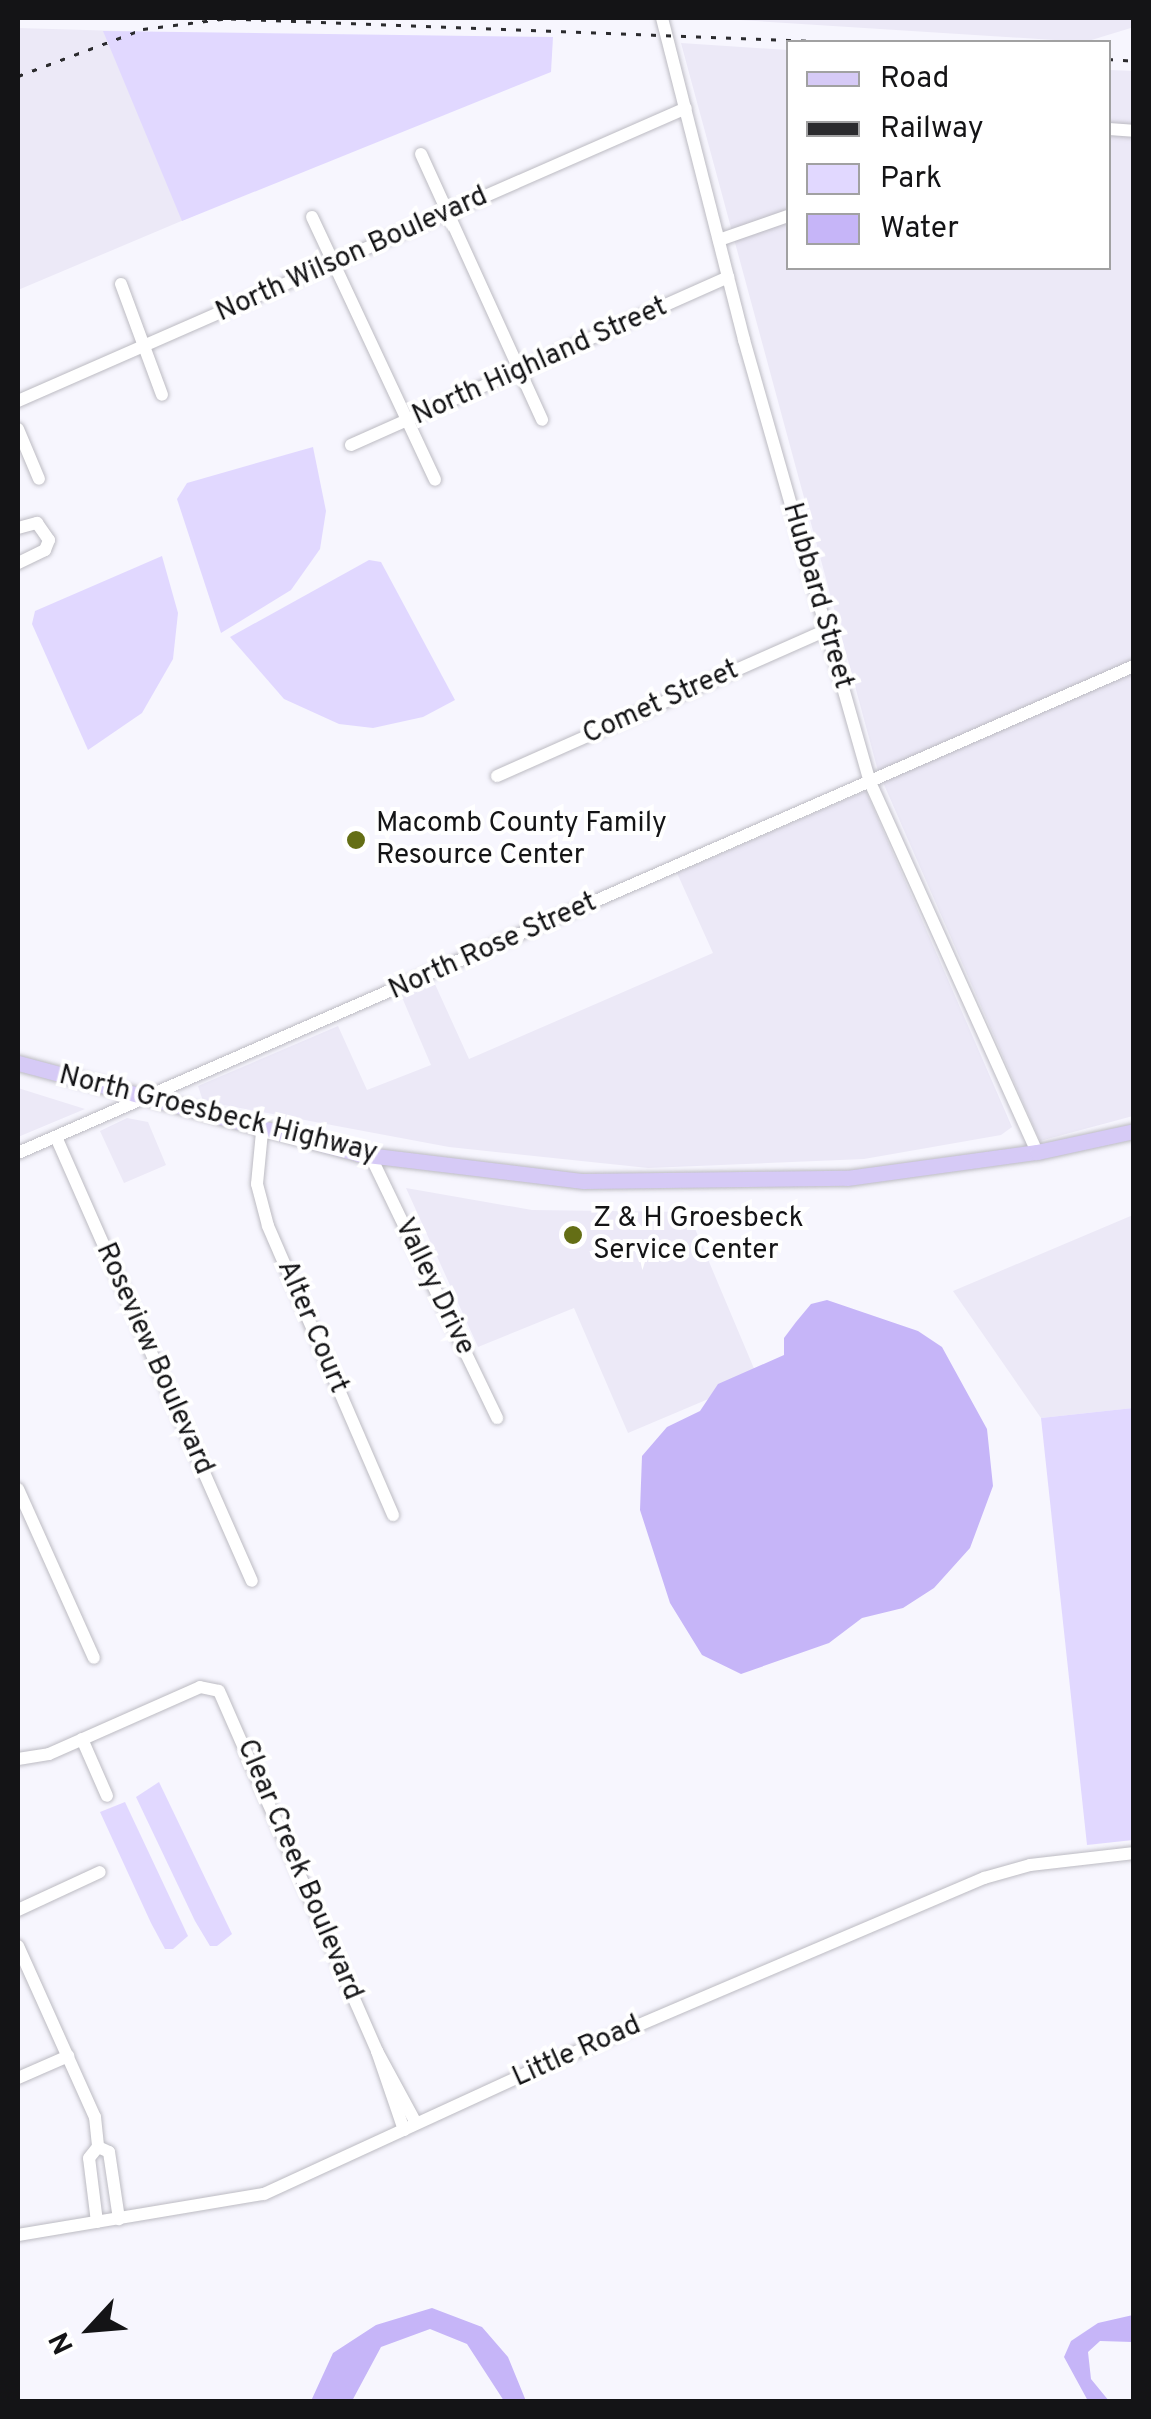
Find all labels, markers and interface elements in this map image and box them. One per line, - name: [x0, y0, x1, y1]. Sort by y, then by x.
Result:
- legend: [786, 40, 1111, 270]
- text: Road: [880, 61, 949, 98]
- text: Railway: [880, 111, 984, 148]
- text: Park: [880, 161, 942, 198]
- street label: North Wilson Boulevard: [211, 180, 493, 330]
- text: Water: [880, 211, 959, 248]
- street label: North Highland Street: [407, 291, 673, 433]
- street label: Hubbard Street: [774, 499, 860, 693]
- street label: Comet Street: [578, 654, 744, 752]
- place label: Macomb County Family Resource Center: [376, 807, 667, 873]
- marker: Macomb County Family Resource Center: [345, 829, 367, 851]
- street label: North Rose Street: [384, 886, 602, 1008]
- street label: North Groesbeck Highway: [55, 1059, 381, 1171]
- place label: Z & H Groesbeck Service Center: [593, 1202, 804, 1268]
- street label: Valley Drive: [386, 1213, 482, 1361]
- marker: Z & H Groesbeck Service Center: [562, 1224, 584, 1246]
- street label: Roseview Boulevard: [88, 1238, 220, 1480]
- street label: Alter Court: [269, 1255, 355, 1399]
- street label: Clear Creek Boulevard: [229, 1735, 369, 2005]
- street label: Little Road: [508, 2009, 646, 2095]
- north arrow: [40, 2279, 140, 2379]
- text: N: [42, 2325, 84, 2359]

